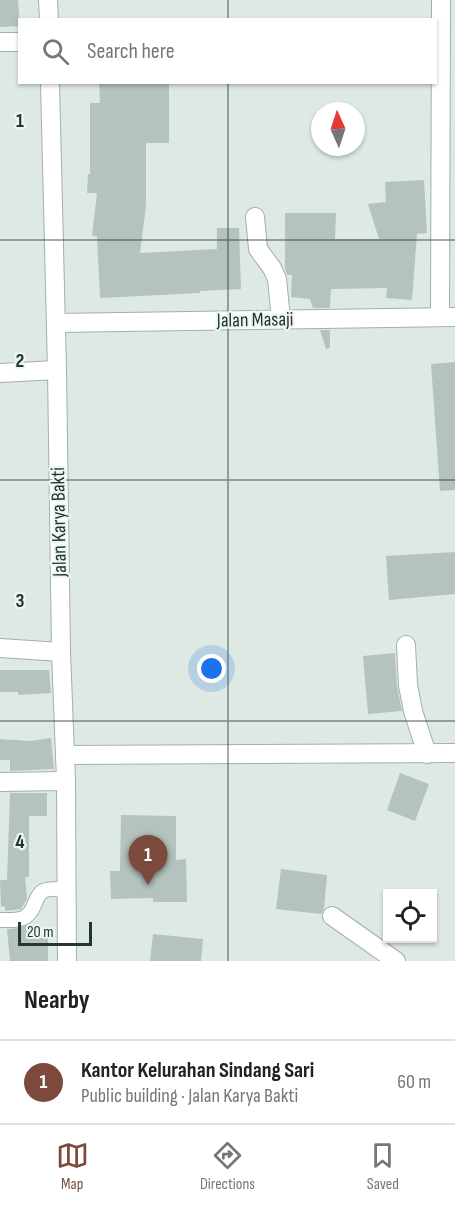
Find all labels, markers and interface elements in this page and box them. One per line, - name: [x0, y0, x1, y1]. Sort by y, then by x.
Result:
- search box: [18, 18, 437, 84]
- icon: search: [39, 35, 72, 68]
- text: Search here: [87, 38, 174, 65]
- north arrow: [311, 102, 365, 156]
- text: 1: [16, 109, 24, 133]
- street label: Jalan Masaji: [215, 307, 294, 333]
- text: 2: [16, 349, 24, 373]
- street label: Jalan Karya Bakti: [46, 467, 72, 578]
- text: 3: [16, 589, 25, 613]
- your location: [197, 654, 226, 683]
- text: 4: [15, 830, 25, 854]
- pin: 1: [128, 836, 168, 885]
- map controls: [383, 889, 437, 943]
- button: locate: [383, 889, 437, 943]
- scale bar: [18, 919, 92, 946]
- text: 20 m: [27, 923, 54, 942]
- text: Nearby: [24, 985, 90, 1016]
- text: Kantor Kelurahan Sindang Sari: [81, 1057, 314, 1084]
- text: 1: [40, 1070, 47, 1094]
- text: 60 m: [397, 1070, 431, 1094]
- text: Public building · Jalan Karya Bakti: [81, 1084, 298, 1108]
- tab: Map: [56, 1139, 89, 1194]
- tab: Directions: [200, 1139, 255, 1194]
- tab: Saved: [366, 1139, 399, 1194]

